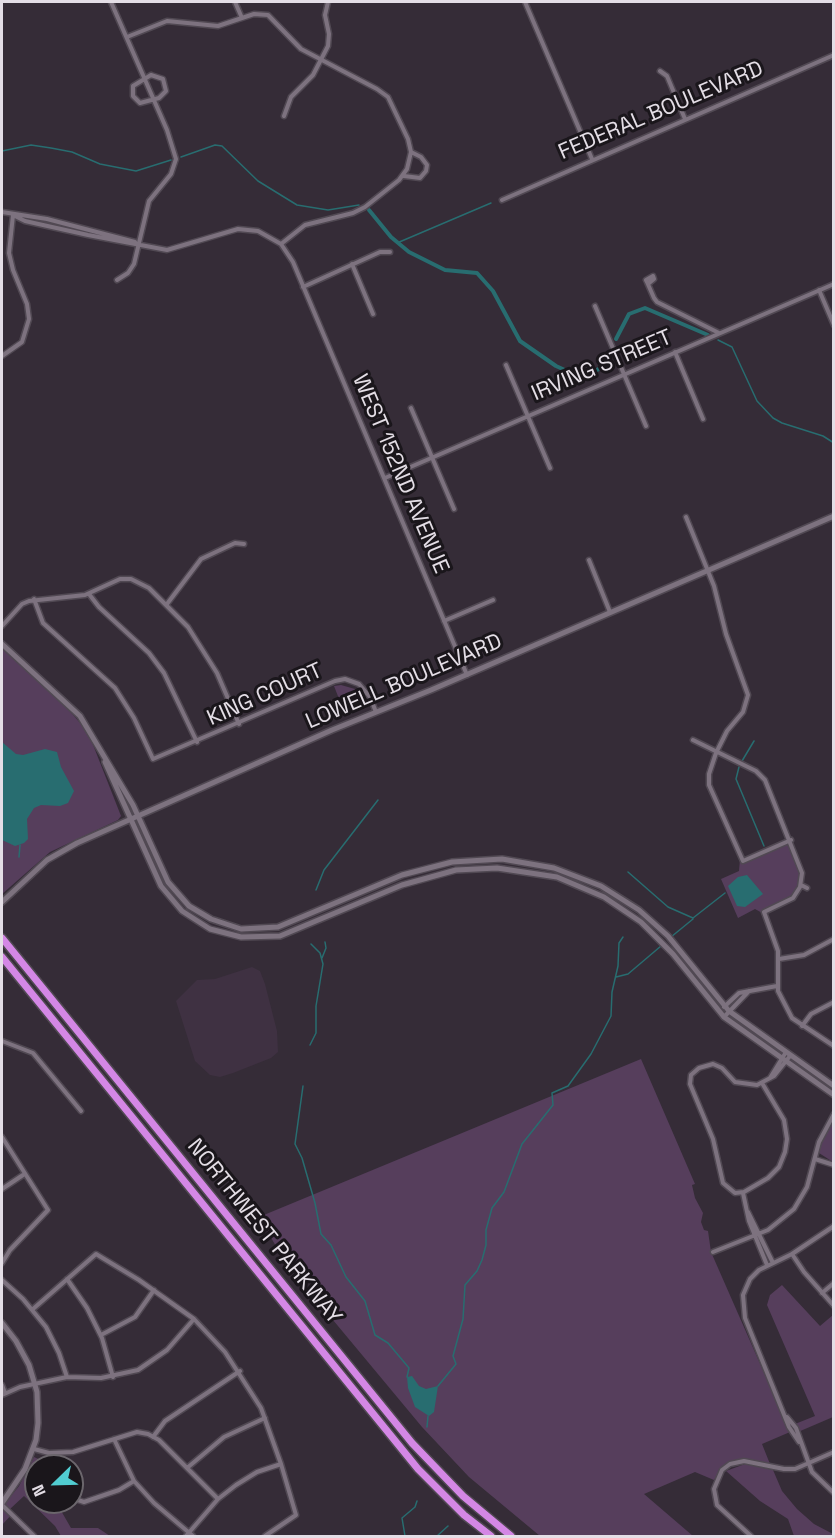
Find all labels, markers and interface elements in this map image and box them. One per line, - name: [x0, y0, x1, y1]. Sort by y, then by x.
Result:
- street label: FEDERAL BOULEVARD: [555, 56, 767, 166]
- street label: IRVING STREET: [528, 325, 676, 407]
- street label: WEST 152ND AVENUE: [346, 370, 454, 578]
- street label: LOWELL BOULEVARD: [302, 629, 506, 735]
- street label: KING COURT: [203, 658, 327, 732]
- street label: NORTHWEST PARKWAY: [181, 1134, 347, 1330]
- north arrow: [24, 1454, 84, 1514]
- text: N: [27, 1481, 51, 1499]

